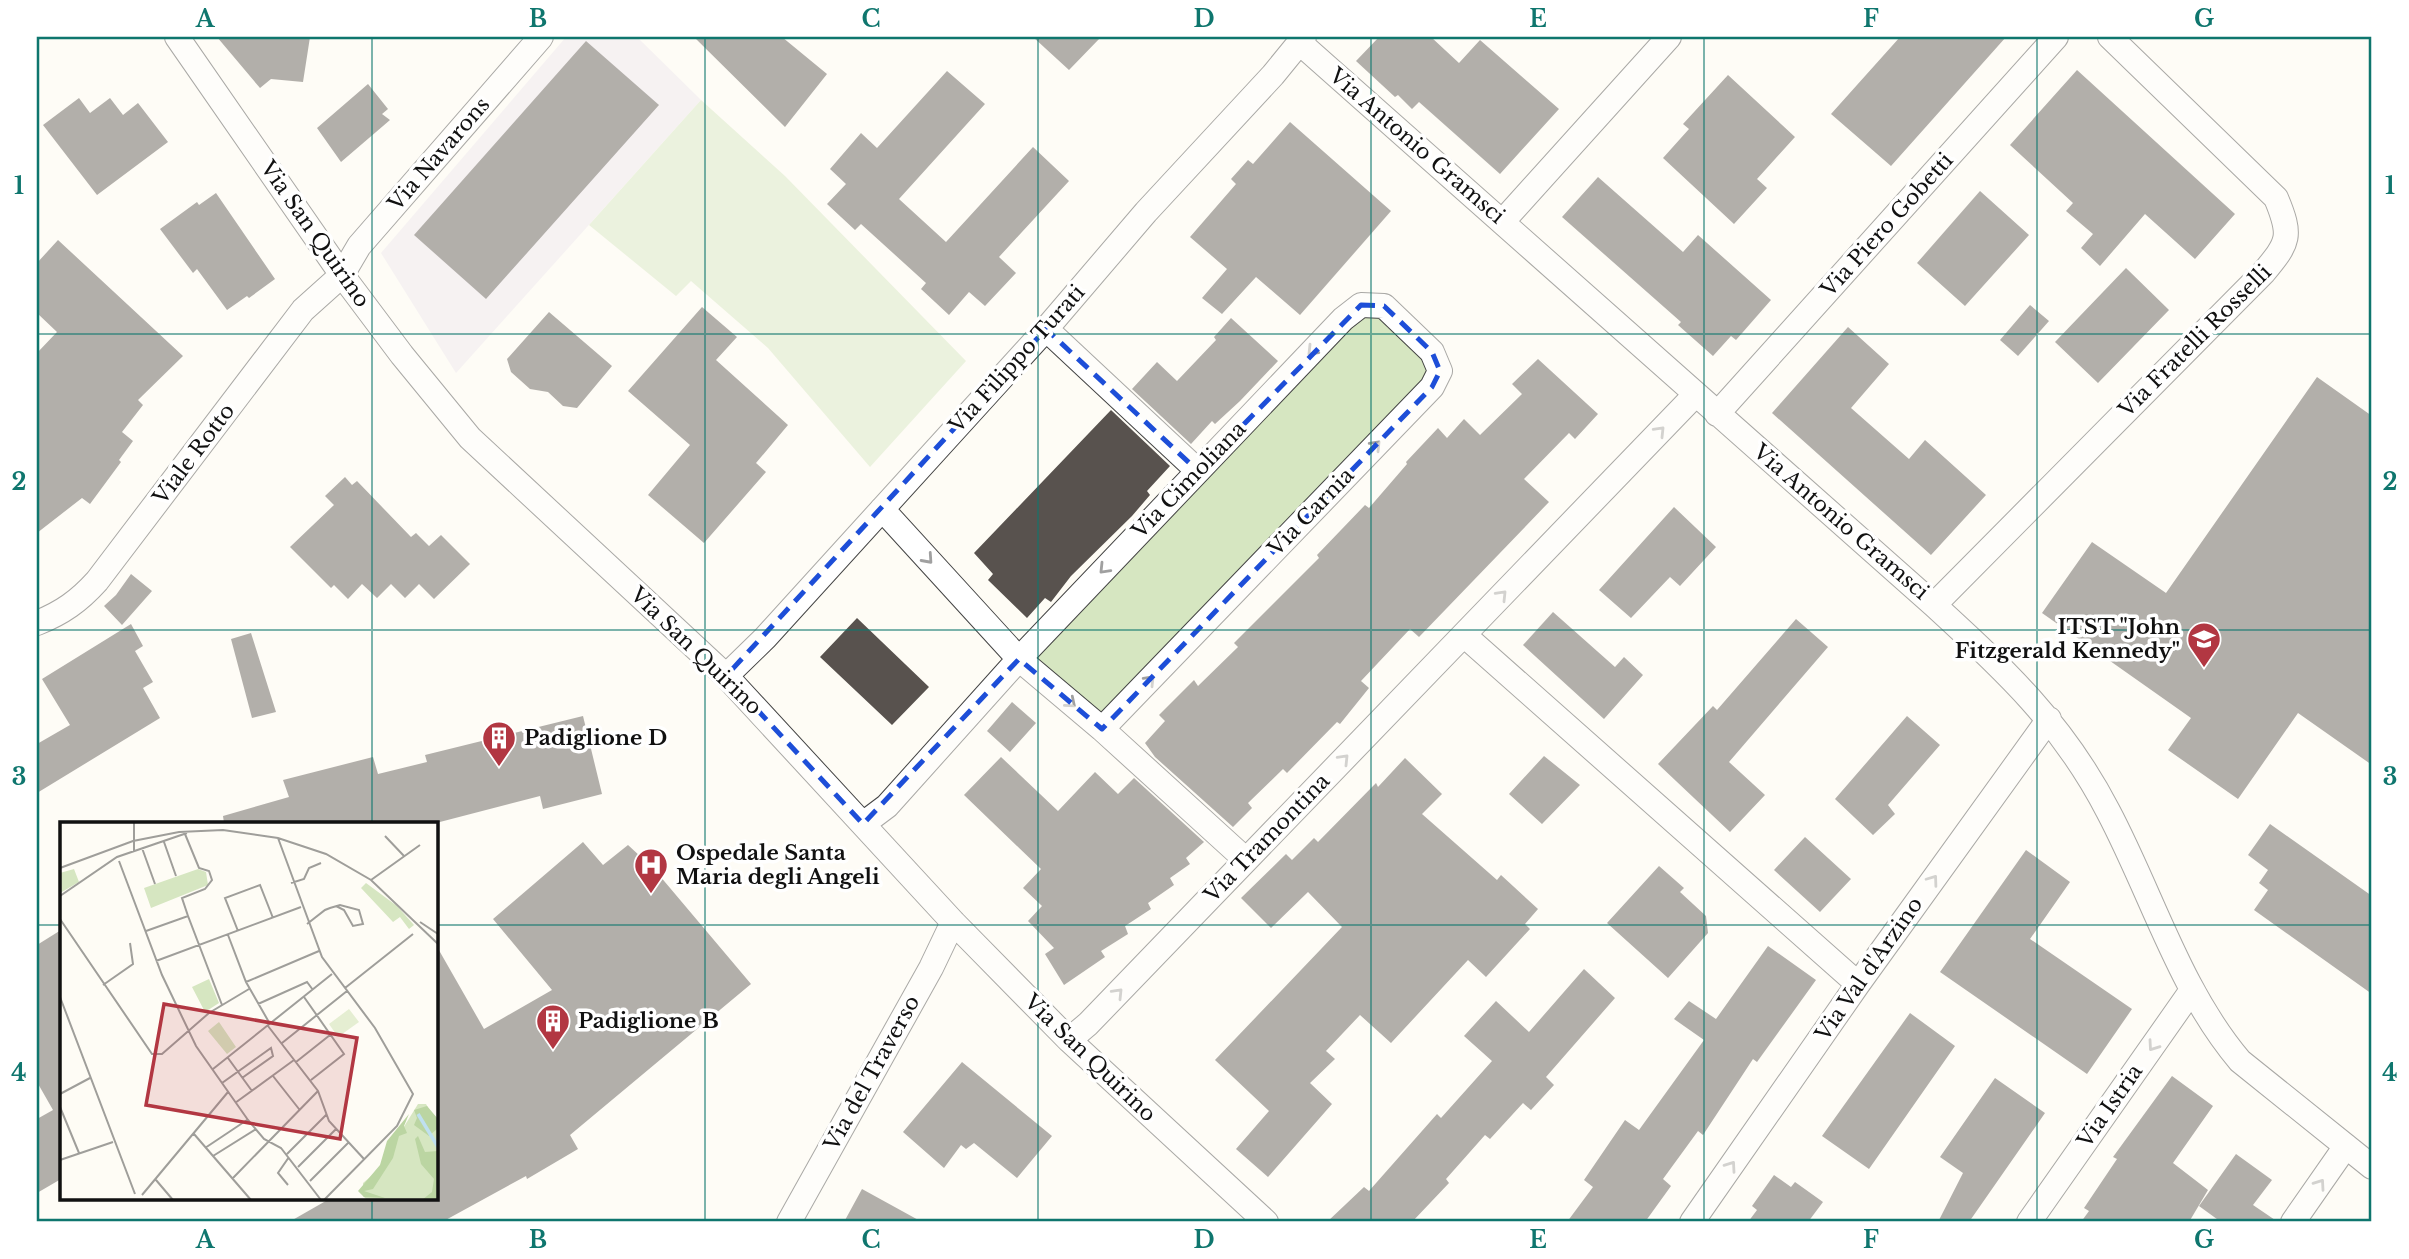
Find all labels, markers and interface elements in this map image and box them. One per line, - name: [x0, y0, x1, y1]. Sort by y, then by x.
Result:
- text: A: [195, 5, 216, 33]
- text: B: [529, 5, 547, 33]
- text: C: [862, 5, 880, 33]
- text: D: [1193, 5, 1215, 33]
- text: E: [1529, 5, 1547, 33]
- text: F: [1863, 5, 1879, 33]
- text: G: [2194, 5, 2214, 33]
- street label: Via Antonio Gramsci: [1323, 62, 1510, 229]
- street label: Via Navarons: [382, 92, 495, 217]
- street label: Via Piero Gobetti: [1815, 148, 1959, 303]
- street label: Via San Quirino: [254, 155, 375, 312]
- text: 1: [14, 172, 24, 200]
- text: 1: [2385, 172, 2395, 200]
- street label: Via Fratelli Rosselli: [2113, 259, 2277, 423]
- street label: Via Filippo Turati: [943, 280, 1090, 439]
- one-way arrow: [1307, 343, 1320, 356]
- street label: Viale Rotto: [147, 398, 240, 510]
- street label: Via Cimoliana: [1126, 416, 1252, 545]
- one-way arrow: [1651, 426, 1664, 439]
- street label: Via Antonio Gramsci: [1747, 438, 1934, 605]
- one-way arrow: [1367, 441, 1380, 454]
- street label: Via Carnia: [1262, 462, 1360, 562]
- text: 2: [12, 468, 26, 496]
- text: 2: [2383, 468, 2397, 496]
- one-way arrow: [920, 551, 932, 564]
- one-way arrow: [1100, 561, 1113, 574]
- street label: Via San Quirino: [624, 581, 767, 720]
- one-way arrow: [1494, 590, 1507, 603]
- place label: ITST "John Fitzgerald Kennedy": [1955, 614, 2180, 664]
- school or university icon: ITST "John Fitzgerald Kennedy": [2185, 620, 2223, 669]
- one-way arrow: [1141, 675, 1154, 688]
- one-way arrow: [1063, 695, 1076, 707]
- building icon: Padiglione D: [480, 719, 518, 768]
- place label: Padiglione D: [524, 725, 667, 751]
- one-way arrow: [1336, 754, 1349, 767]
- text: 3: [12, 763, 26, 791]
- text: 3: [2383, 763, 2397, 791]
- street label: Via Tramontina: [1198, 768, 1335, 909]
- inset map: [60, 822, 438, 1200]
- place label: Ospedale Santa Maria degli Angeli: [676, 840, 880, 890]
- hospital icon: Ospedale Santa Maria degli Angeli: [632, 846, 670, 895]
- one-way arrow: [1925, 875, 1937, 888]
- street label: Via Val d'Arzino: [1809, 892, 1928, 1047]
- street label: Via San Quirino: [1018, 988, 1161, 1127]
- one-way arrow: [1110, 988, 1123, 1001]
- street label: Via del Traverso: [818, 991, 925, 1156]
- building icon: Padiglione B: [534, 1002, 572, 1051]
- place label: Padiglione B: [578, 1008, 719, 1034]
- one-way arrow: [2149, 1038, 2161, 1051]
- text: 4: [11, 1059, 27, 1087]
- street label: Via Istria: [2071, 1059, 2148, 1153]
- text: 4: [2382, 1059, 2398, 1087]
- one-way arrow: [1723, 1161, 1735, 1174]
- one-way arrow: [2312, 1179, 2324, 1192]
- text: A: [195, 1226, 216, 1254]
- text: B: [529, 1226, 547, 1254]
- text: C: [862, 1226, 880, 1254]
- text: D: [1193, 1226, 1215, 1254]
- text: E: [1529, 1226, 1547, 1254]
- text: F: [1863, 1226, 1879, 1254]
- text: G: [2194, 1226, 2214, 1254]

